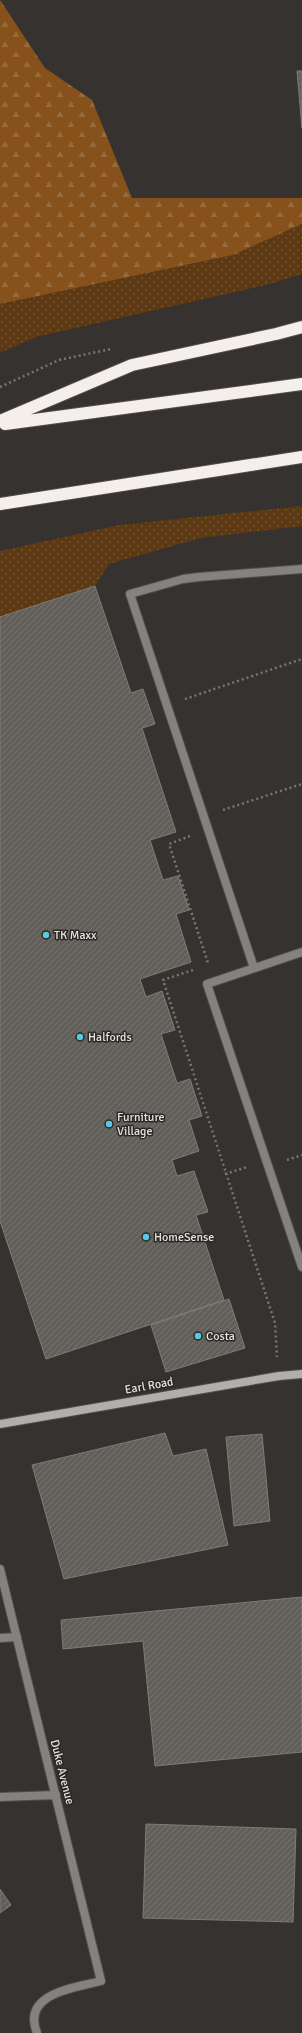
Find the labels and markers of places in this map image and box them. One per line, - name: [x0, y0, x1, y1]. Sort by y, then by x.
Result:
- place label: TK Maxx: [54, 928, 97, 943]
- marker: TK Maxx: [41, 930, 51, 940]
- place label: Halfords: [88, 1030, 132, 1045]
- marker: Halfords: [75, 1032, 85, 1042]
- place label: Furniture Village: [117, 1110, 165, 1139]
- marker: Furniture Village: [104, 1119, 114, 1129]
- place label: HomeSense: [154, 1230, 214, 1245]
- marker: HomeSense: [141, 1232, 151, 1242]
- place label: Costa: [206, 1329, 235, 1344]
- marker: Costa: [193, 1331, 203, 1341]

